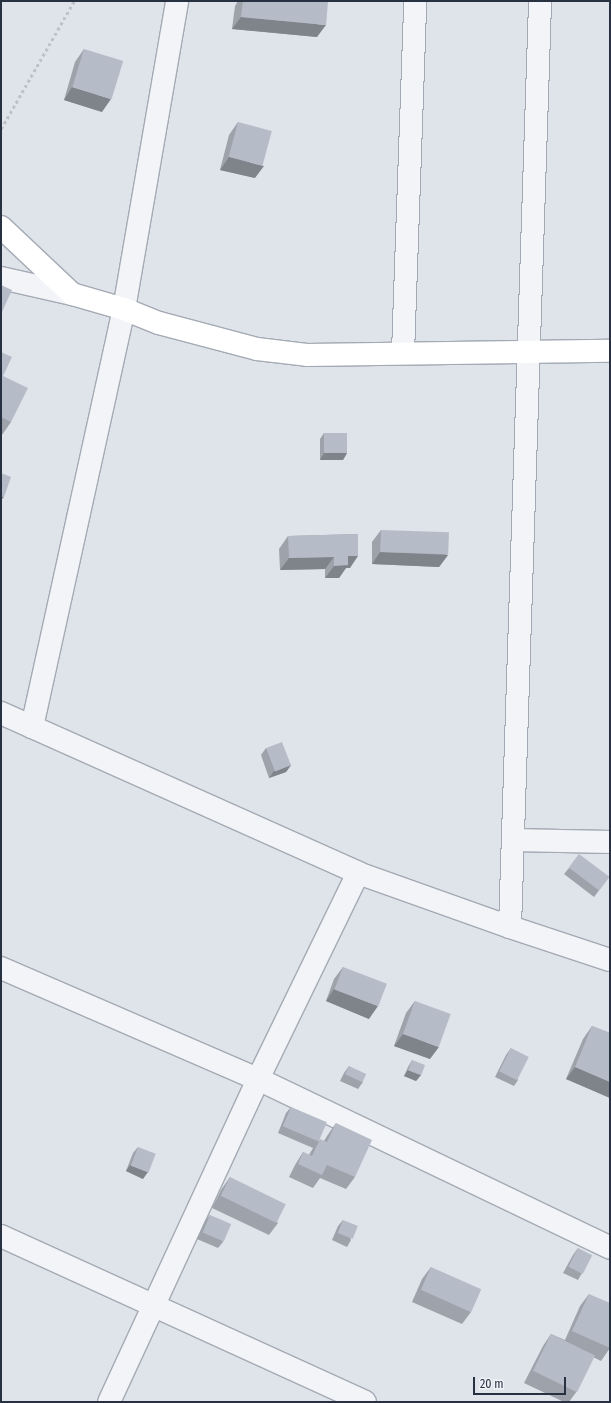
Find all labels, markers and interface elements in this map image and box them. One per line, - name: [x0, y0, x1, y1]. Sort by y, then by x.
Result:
- scale bar: [475, 1369, 568, 1395]
- text: 20 m: [480, 1377, 504, 1391]

